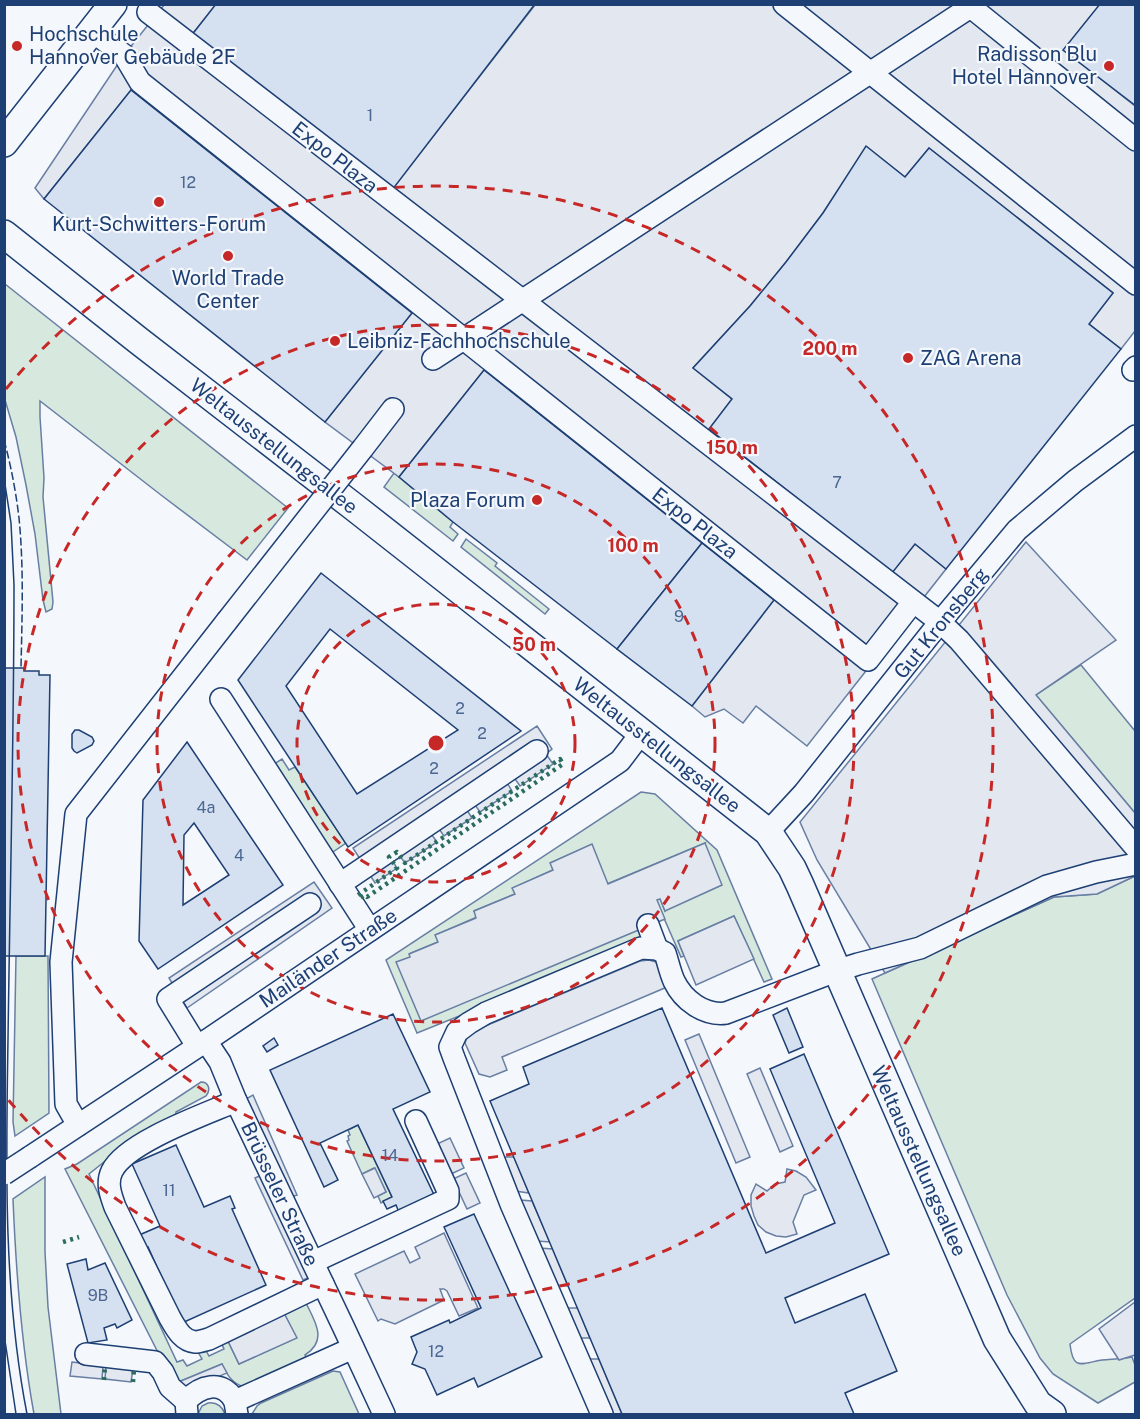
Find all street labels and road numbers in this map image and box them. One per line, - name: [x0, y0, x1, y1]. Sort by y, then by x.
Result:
- street label: Expo Plaza: [287, 116, 383, 198]
- street label: Weltausstellungsallee: [185, 373, 363, 519]
- street label: Expo Plaza: [647, 482, 743, 564]
- street label: Gut Kronsberg: [889, 562, 993, 684]
- street label: Weltausstellungsallee: [568, 672, 746, 818]
- street label: Mailänder Straße: [255, 903, 401, 1013]
- street label: Weltausstellungsallee: [866, 1062, 972, 1260]
- street label: Brüsseler Straße: [236, 1118, 324, 1270]

